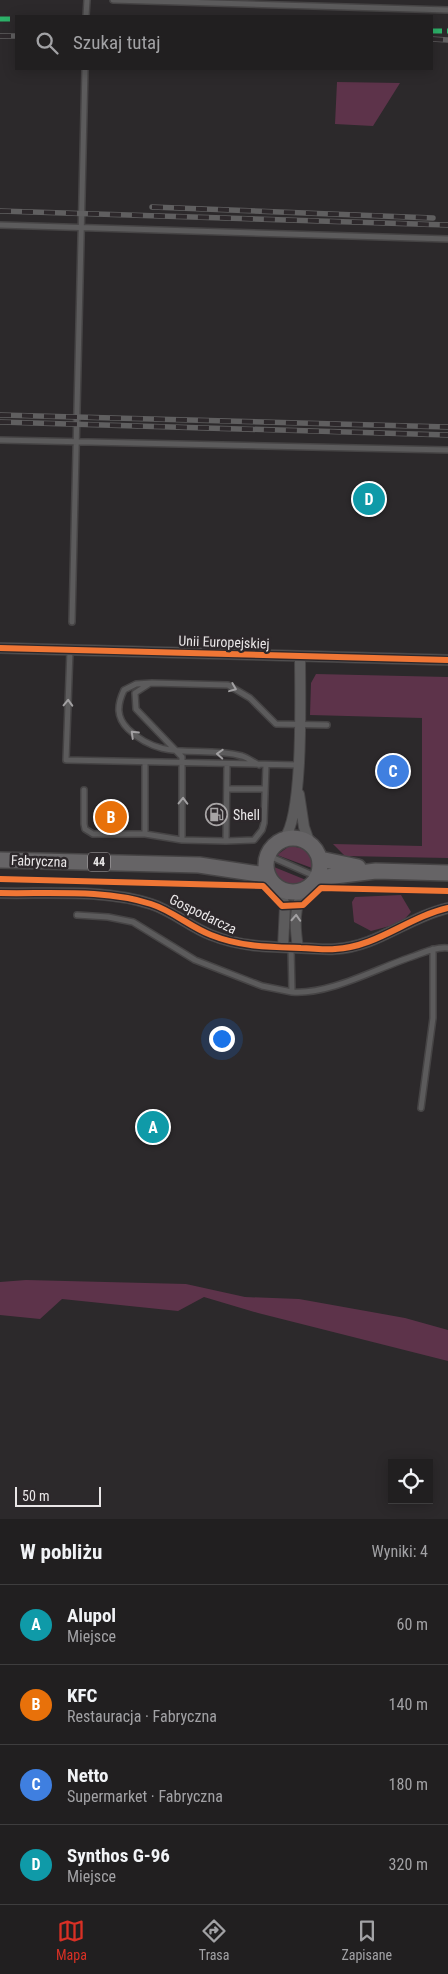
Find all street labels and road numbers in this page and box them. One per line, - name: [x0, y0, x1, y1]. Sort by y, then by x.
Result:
- street label: Unii Europejskiej: [178, 632, 270, 652]
- street label: Fabryczna: [11, 852, 67, 870]
- road number: 44: [88, 852, 110, 872]
- street label: Gospodarcza: [167, 891, 239, 937]

